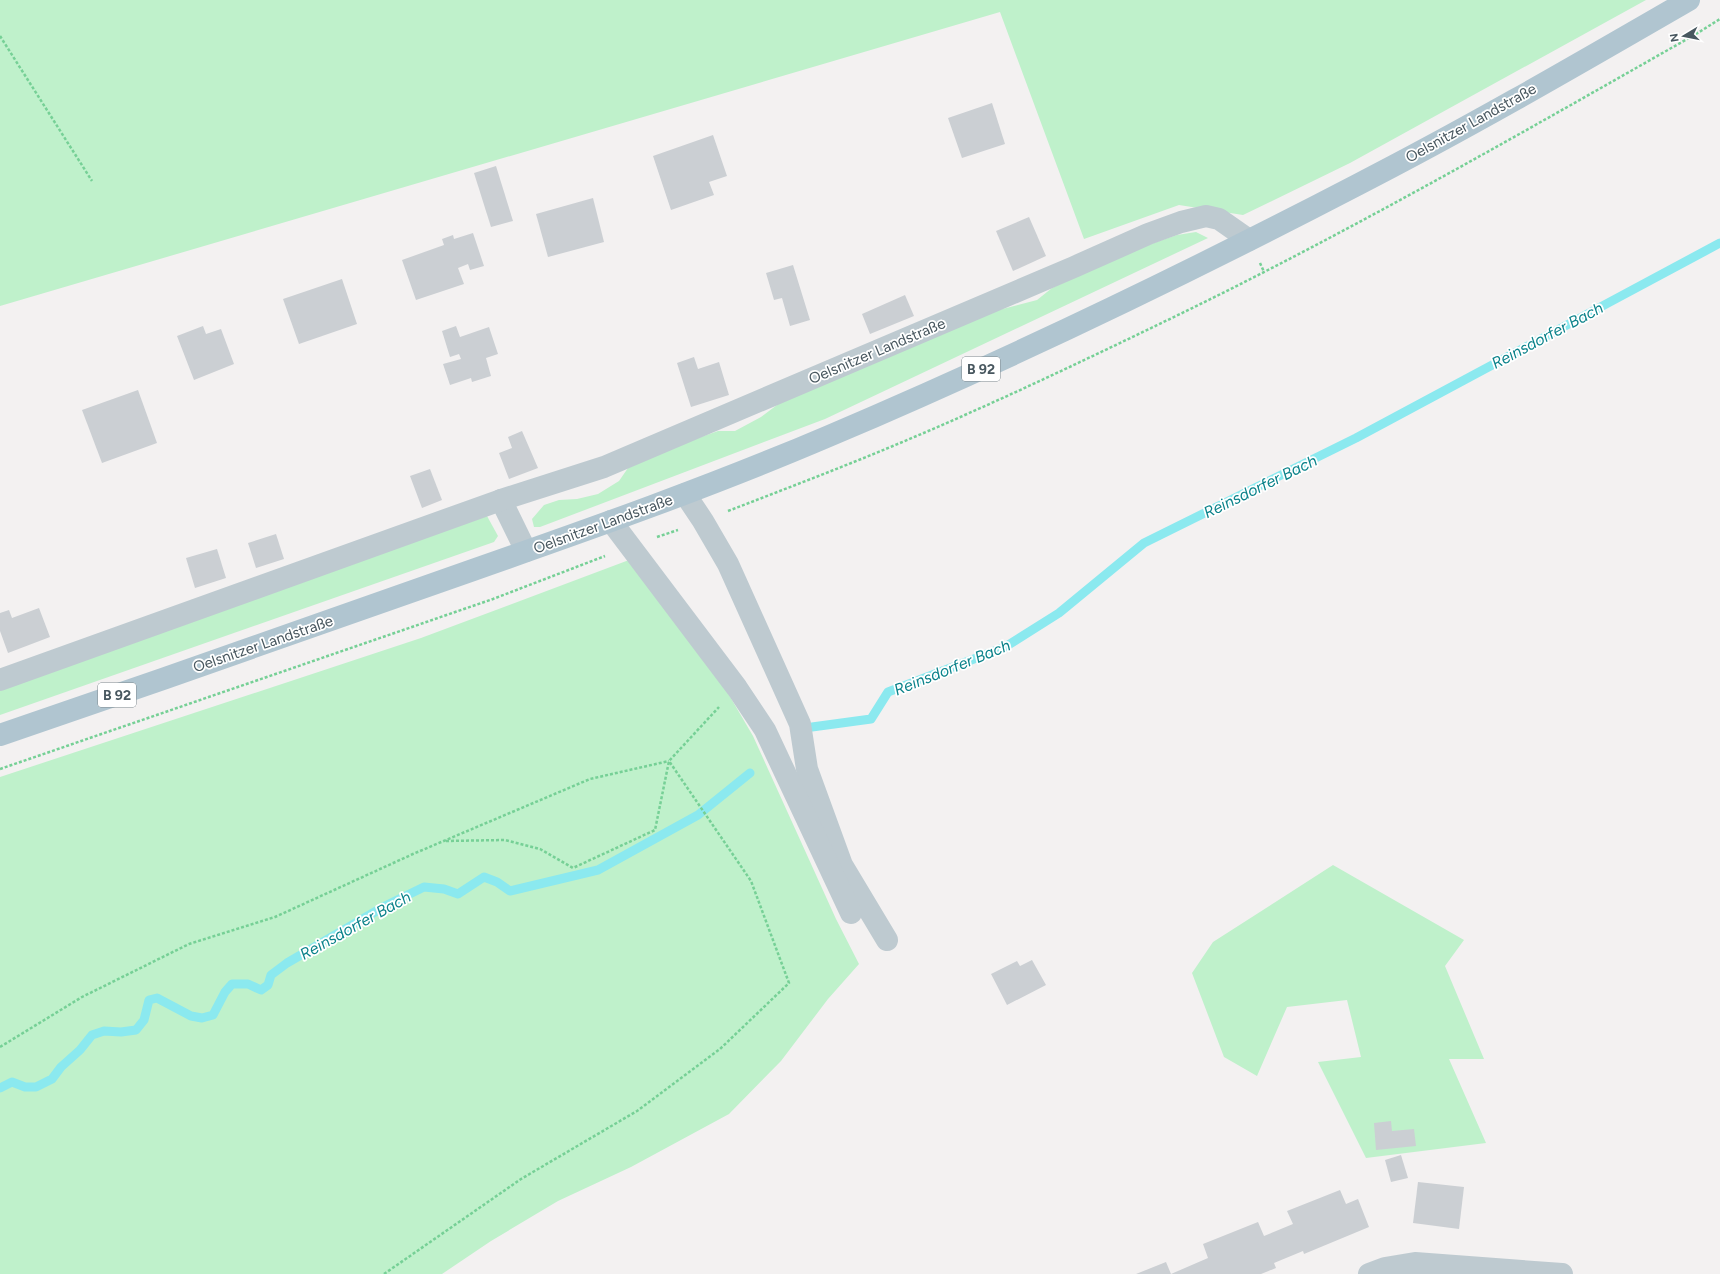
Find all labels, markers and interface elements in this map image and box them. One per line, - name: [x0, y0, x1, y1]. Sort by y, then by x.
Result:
- north arrow: [1664, 16, 1704, 56]
- text: N: [1668, 32, 1682, 43]
- street label: Oelsnitzer Landstraße: [1403, 80, 1539, 166]
- water label: Reinsdorfer Bach: [1488, 298, 1606, 373]
- street label: Oelsnitzer Landstraße: [806, 314, 948, 388]
- road number: B 92: [962, 357, 1000, 381]
- water label: Reinsdorfer Bach: [1200, 451, 1320, 522]
- street label: Oelsnitzer Landstraße: [531, 490, 675, 558]
- street label: Oelsnitzer Landstraße: [191, 612, 335, 676]
- water label: Reinsdorfer Bach: [891, 635, 1013, 699]
- road number: B 92: [98, 683, 136, 707]
- water label: Reinsdorfer Bach: [296, 887, 414, 964]

